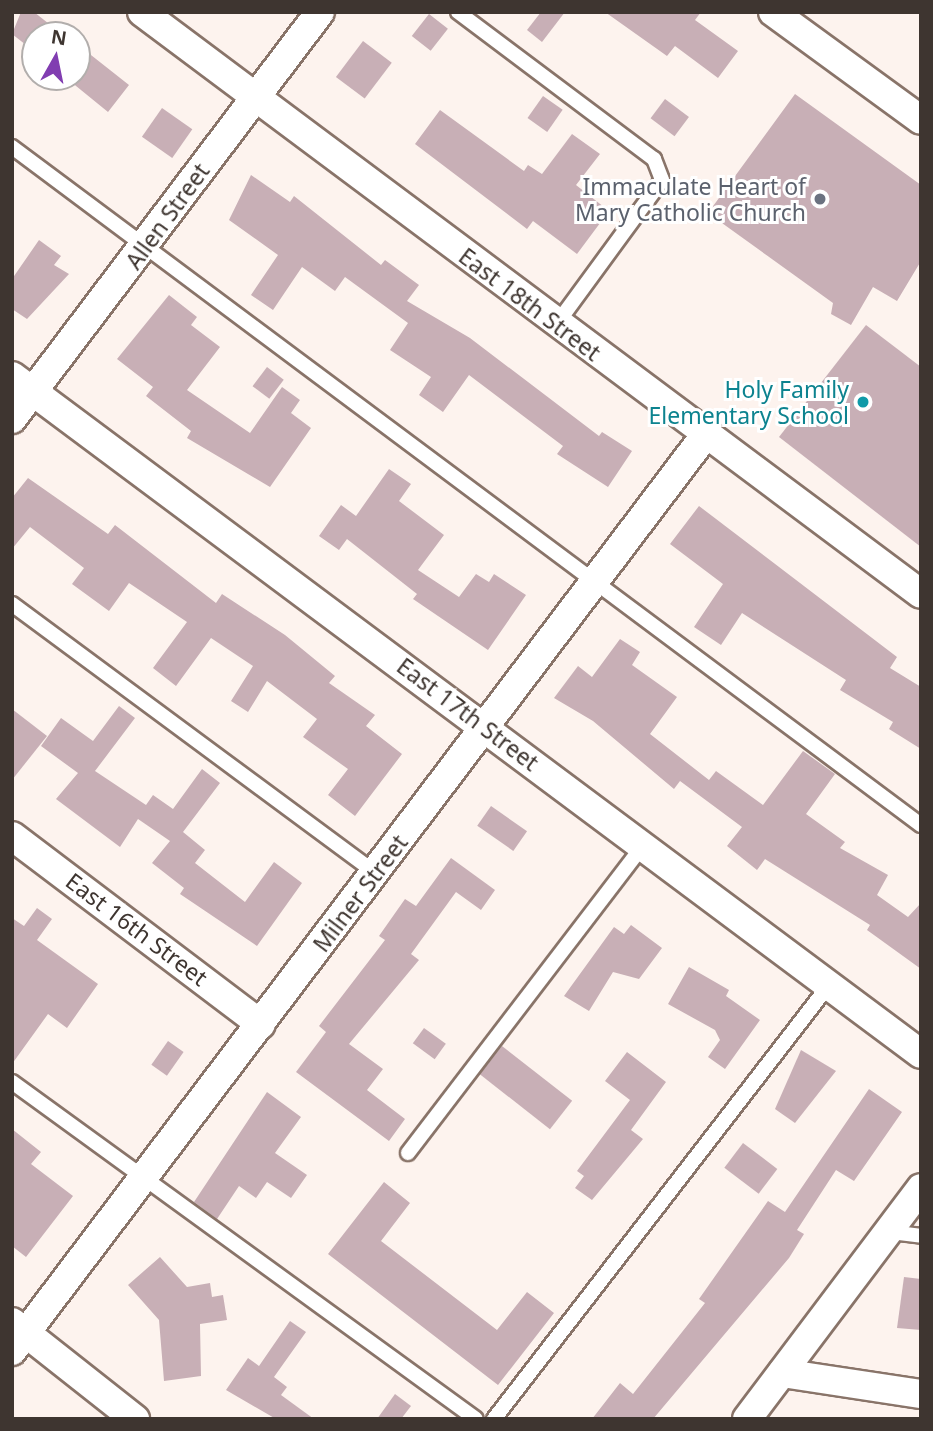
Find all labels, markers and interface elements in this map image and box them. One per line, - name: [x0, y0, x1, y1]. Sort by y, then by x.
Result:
- north arrow: [21, 21, 91, 91]
- text: N: [49, 23, 69, 51]
- street label: Allen Street: [119, 158, 215, 274]
- place label: Immaculate Heart of Mary Catholic Church: [575, 172, 806, 226]
- marker: Immaculate Heart of Mary Catholic Church: [812, 191, 828, 207]
- street label: East 18th Street: [454, 242, 606, 366]
- place label: Holy Family Elementary School: [649, 375, 849, 429]
- marker: Holy Family Elementary School: [855, 394, 871, 410]
- street label: East 17th Street: [392, 652, 544, 776]
- street label: Milner Street: [307, 829, 413, 957]
- street label: East 16th Street: [61, 867, 213, 991]

